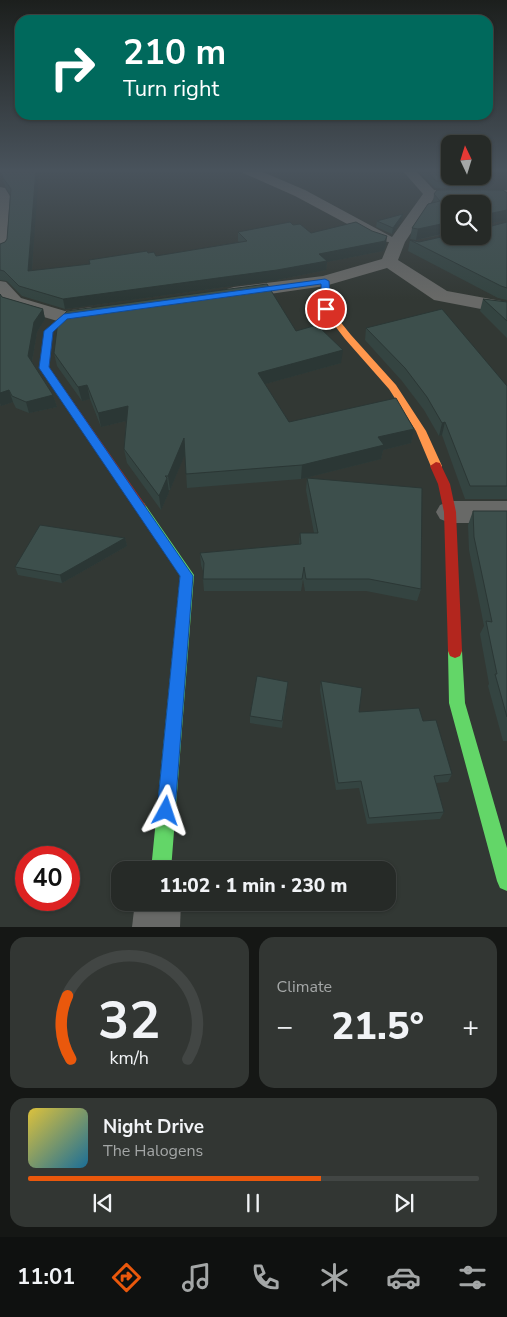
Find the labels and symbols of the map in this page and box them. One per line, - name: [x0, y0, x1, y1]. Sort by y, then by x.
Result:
- north arrow: [441, 135, 491, 185]
- pin: [305, 288, 347, 330]
- position arrow: [139, 784, 191, 836]
- speed limit sign: 40: [15, 846, 80, 911]

